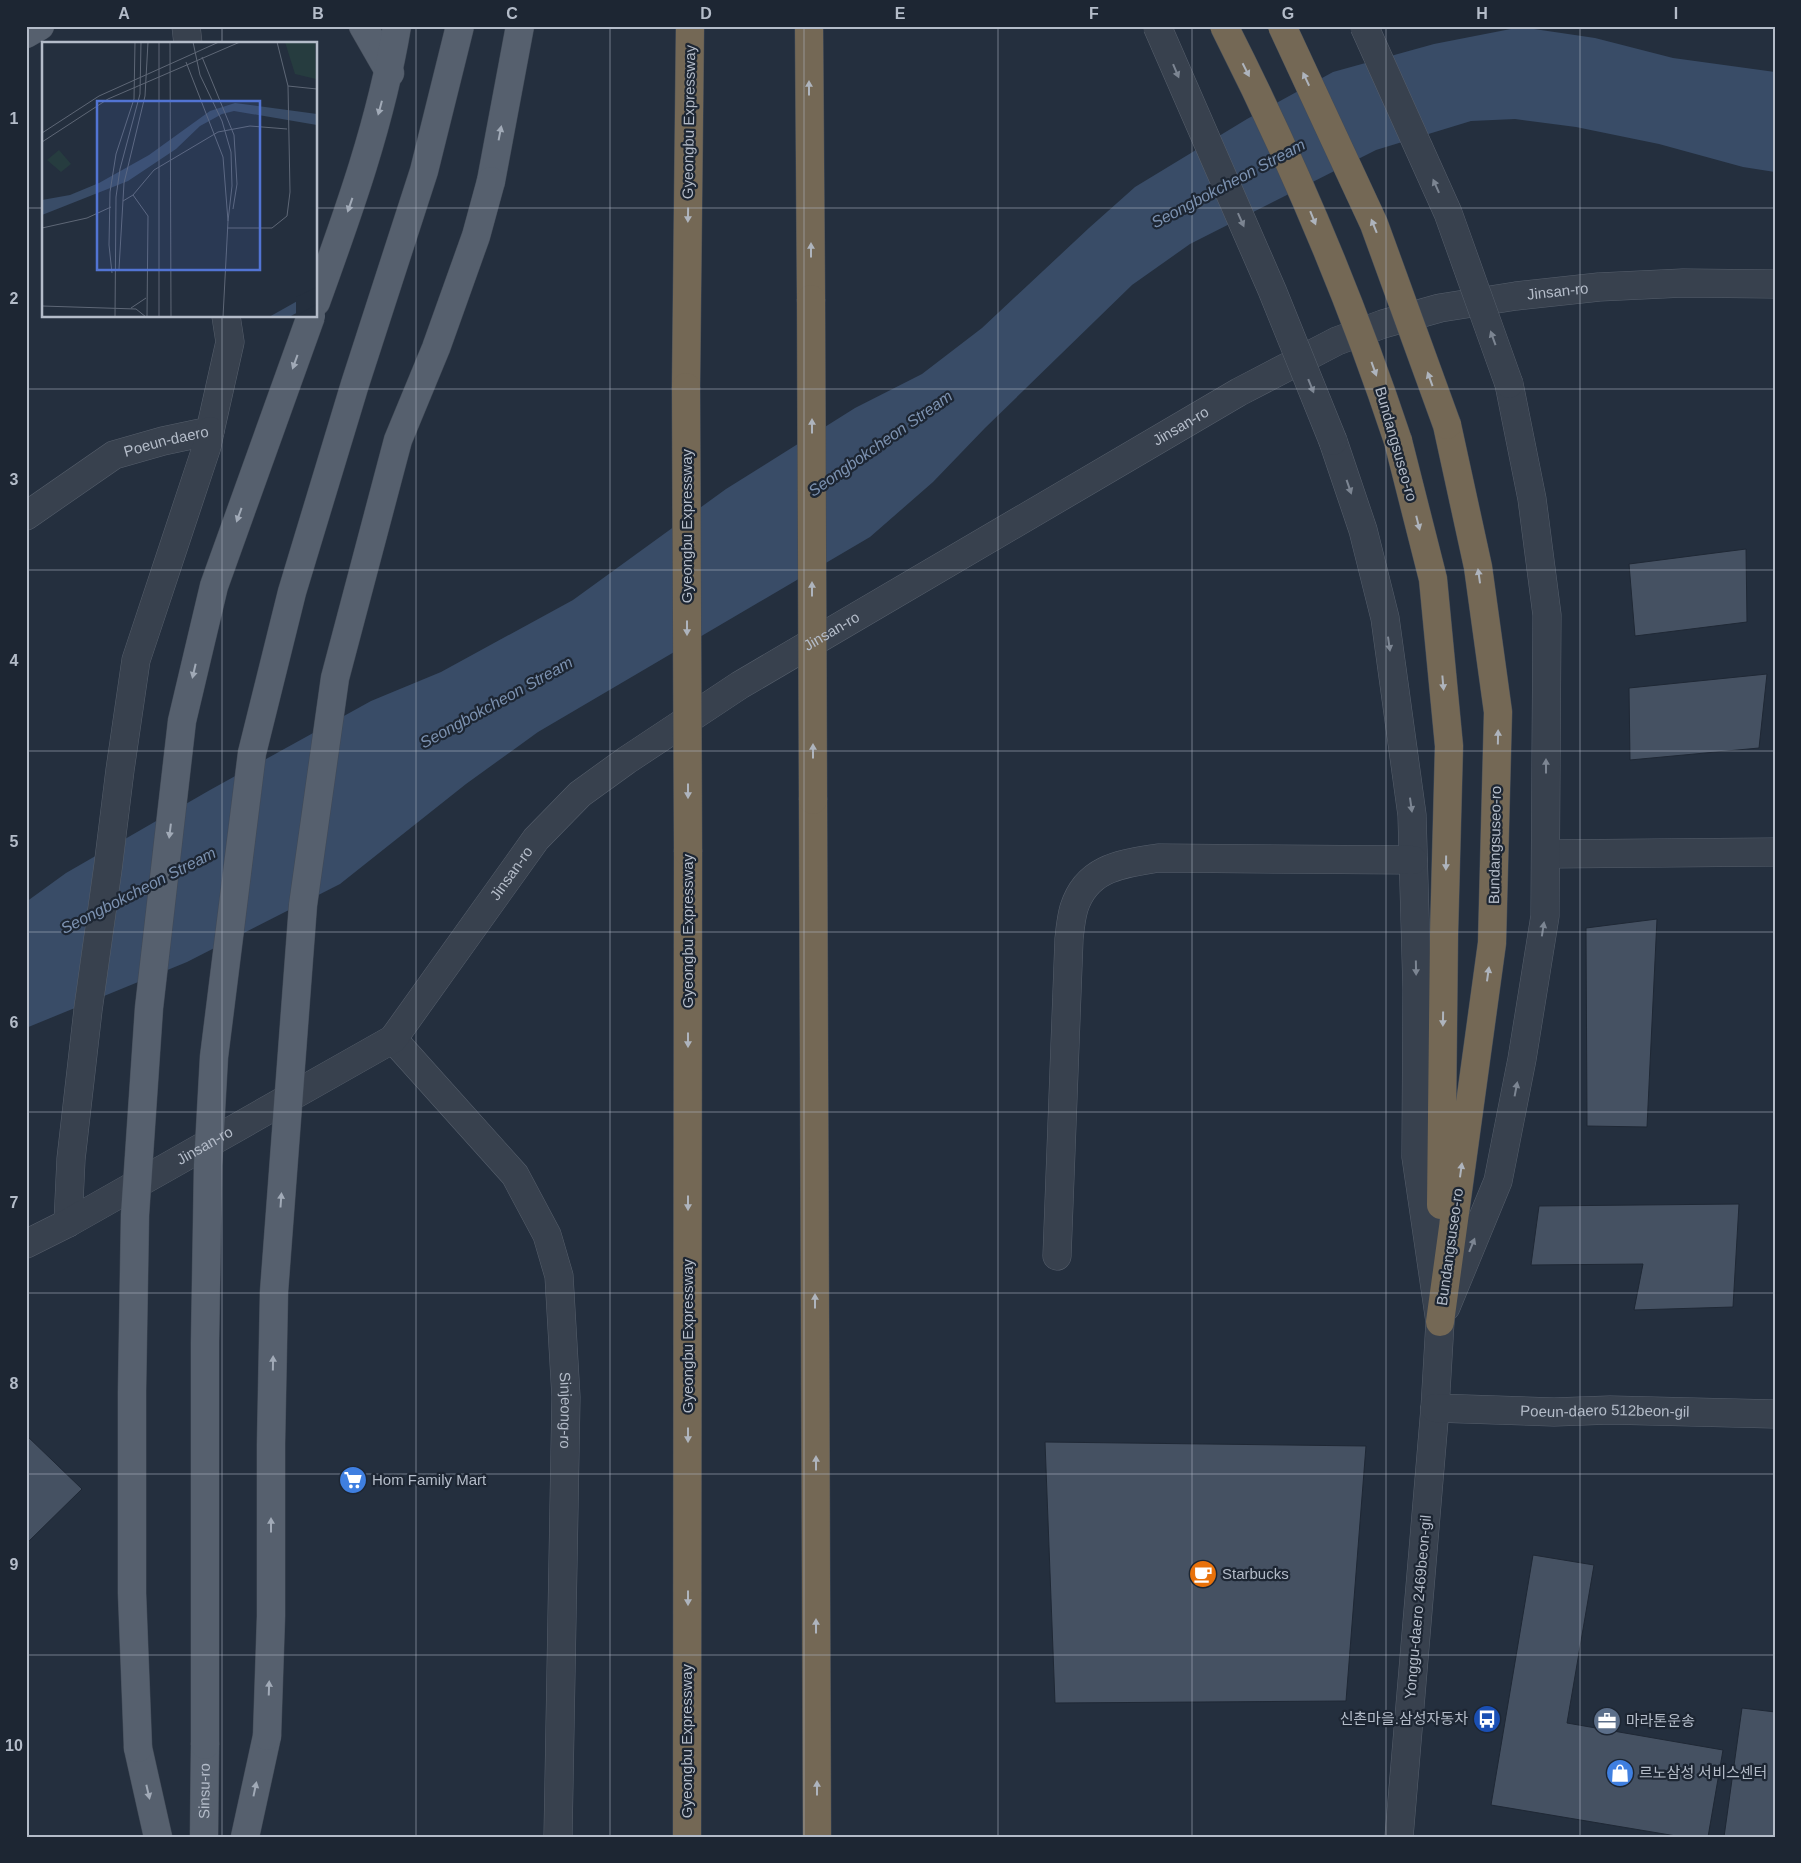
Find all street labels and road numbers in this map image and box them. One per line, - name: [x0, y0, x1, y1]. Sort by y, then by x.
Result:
- street label: Gyeongbu Expressway: [679, 44, 698, 199]
- street label: Jinsan-ro: [1526, 279, 1589, 303]
- street label: Bundangsuseo-ro: [1372, 385, 1421, 503]
- street label: Jinsan-ro: [1150, 403, 1211, 449]
- street label: Poeun-daero: [122, 423, 210, 460]
- street label: Gyeongbu Expressway: [678, 448, 695, 603]
- street label: Jinsan-ro: [800, 608, 862, 654]
- street label: Bundangsuseo-ro: [1485, 786, 1504, 904]
- street label: Jinsan-ro: [486, 843, 536, 903]
- street label: Gyeongbu Expressway: [679, 853, 696, 1008]
- street label: Jinsan-ro: [173, 1123, 235, 1168]
- street label: Bundangsuseo-ro: [1433, 1187, 1466, 1307]
- street label: Gyeongbu Expressway: [679, 1258, 696, 1413]
- street label: Sinjeong-ro: [557, 1372, 575, 1449]
- street label: Poeun-daero 512beon-gil: [1520, 1401, 1690, 1420]
- street label: Yonggu-daero 2469beon-gil: [1401, 1514, 1434, 1700]
- street label: Gyeongbu Expressway: [678, 1663, 695, 1818]
- street label: Sinsu-ro: [195, 1763, 213, 1819]

